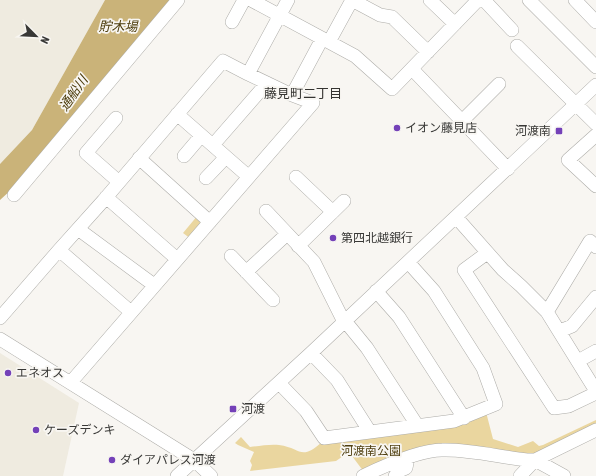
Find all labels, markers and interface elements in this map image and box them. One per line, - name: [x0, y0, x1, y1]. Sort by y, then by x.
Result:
- north arrow: [16, 16, 56, 56]
- water label: 貯木場: [98, 19, 139, 34]
- text: N: [38, 35, 52, 45]
- water label: 通船川: [56, 71, 92, 114]
- district label: 藤見町二丁目: [264, 86, 342, 101]
- place label: イオン藤見店: [405, 121, 477, 135]
- marker: イオン藤見店: [392, 123, 402, 133]
- place label: 河渡南: [515, 124, 551, 138]
- marker: 河渡南: [554, 126, 564, 136]
- place label: 第四北越銀行: [341, 231, 413, 245]
- marker: 第四北越銀行: [328, 233, 338, 243]
- place label: エネオス: [16, 366, 64, 380]
- marker: エネオス: [3, 368, 13, 378]
- place label: 河渡: [241, 402, 265, 416]
- marker: 河渡: [228, 404, 238, 414]
- place label: ケーズデンキ: [44, 423, 115, 437]
- marker: ケーズデンキ: [31, 425, 41, 435]
- park label: 河渡南公園: [341, 444, 401, 458]
- place label: ダイアパレス河渡: [120, 453, 216, 467]
- marker: ダイアパレス河渡: [107, 455, 117, 465]

